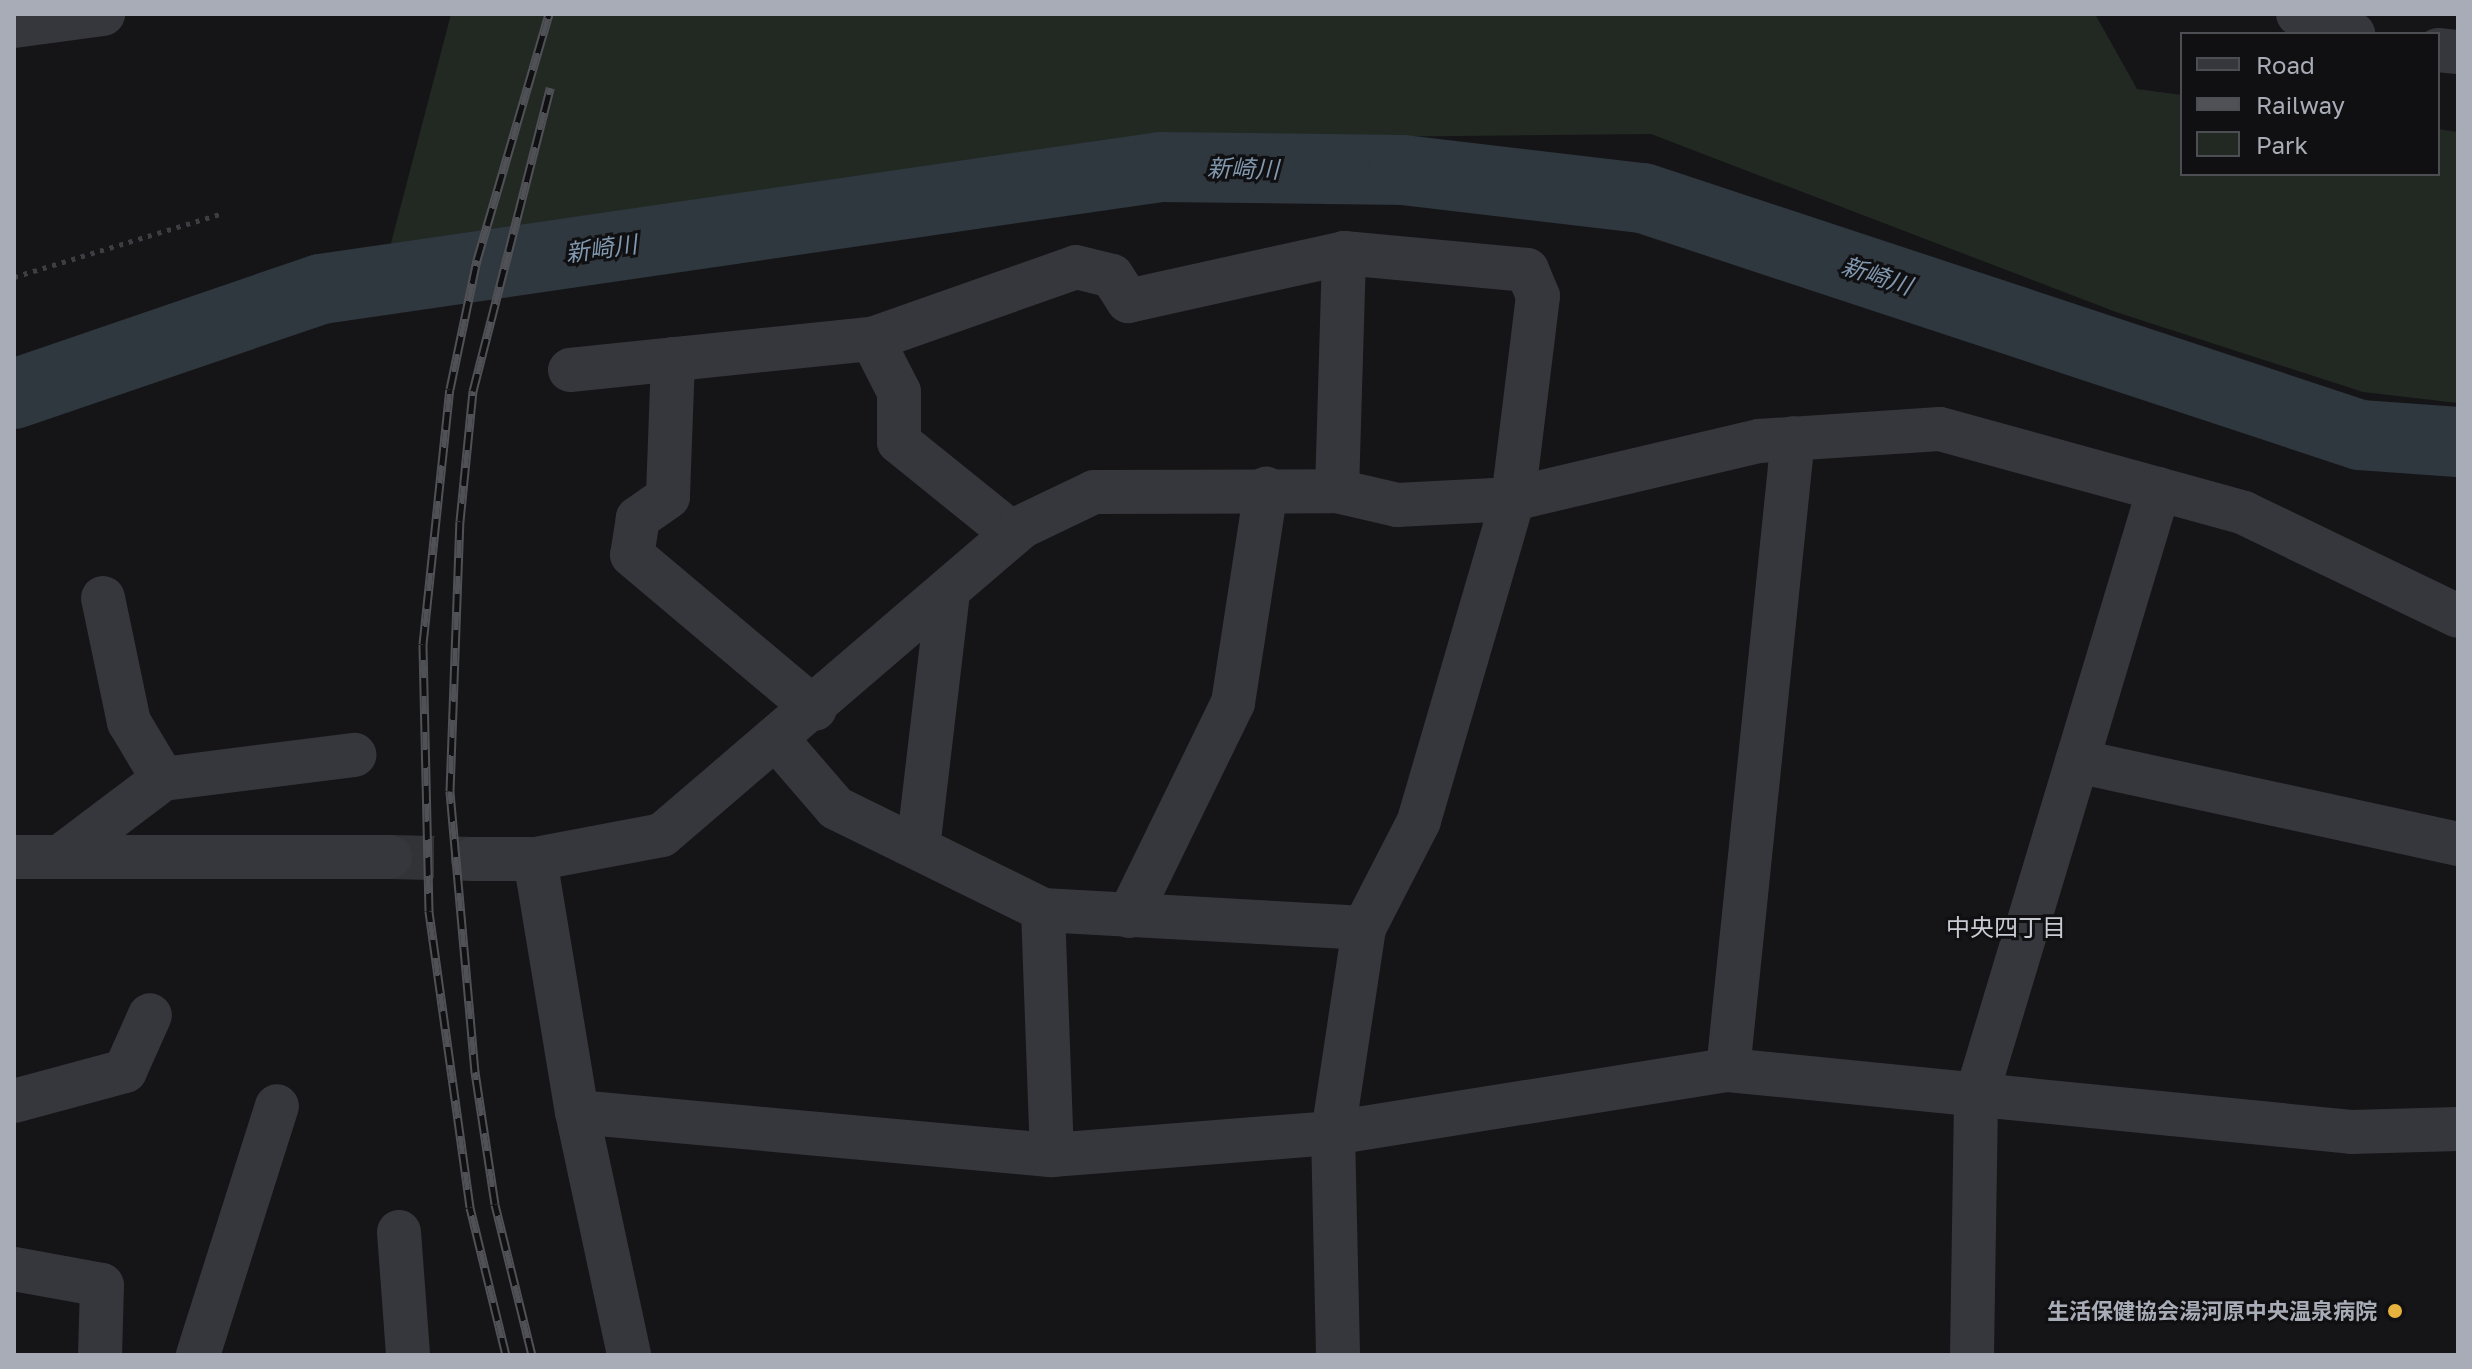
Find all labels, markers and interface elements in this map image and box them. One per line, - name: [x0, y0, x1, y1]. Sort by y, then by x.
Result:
- legend: [2180, 32, 2440, 176]
- text: Road: [2256, 50, 2315, 79]
- text: Railway: [2256, 90, 2345, 119]
- text: Park: [2256, 130, 2308, 159]
- water label: 新崎川: [1207, 153, 1279, 183]
- water label: 新崎川: [563, 229, 639, 267]
- water label: 新崎川: [1838, 250, 1916, 300]
- district label: 中央四丁目: [1946, 913, 2066, 941]
- place label: 生活保健協会湯河原中央温泉病院: [2047, 1298, 2377, 1324]
- marker: 生活保健協会湯河原中央温泉病院: [2384, 1300, 2406, 1322]

